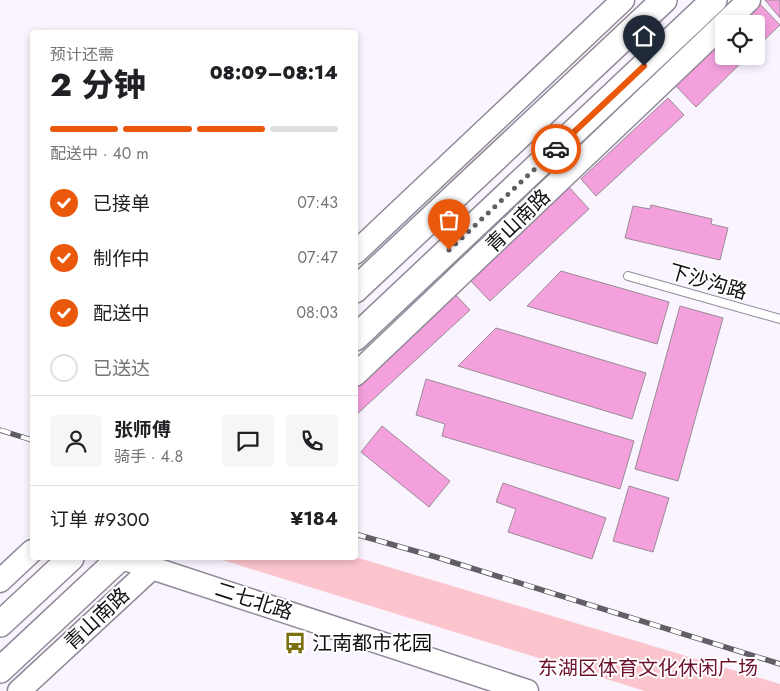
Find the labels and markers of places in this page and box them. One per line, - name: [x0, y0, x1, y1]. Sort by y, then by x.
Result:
- pin: [623, 15, 665, 66]
- pin: [428, 199, 470, 250]
- place label: 江南都市花园: [312, 629, 432, 658]
- bus stop icon: 江南都市花园: [282, 630, 308, 656]

